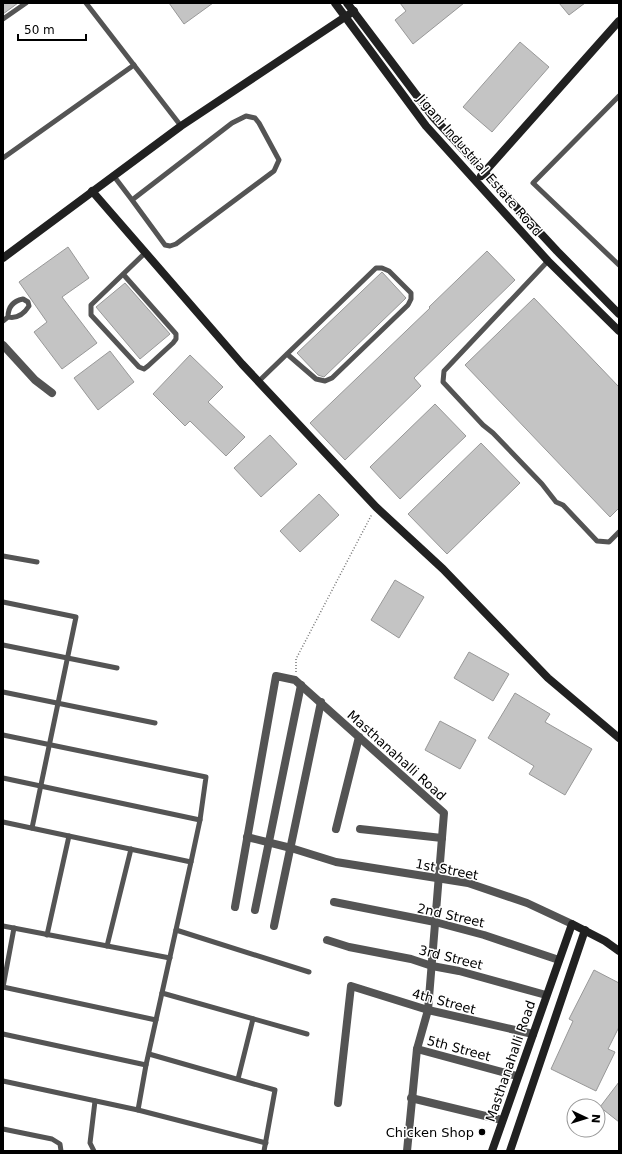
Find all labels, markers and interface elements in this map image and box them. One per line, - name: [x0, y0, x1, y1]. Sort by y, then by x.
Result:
- scale bar: [18, 16, 86, 42]
- text: 50 m: [24, 23, 55, 37]
- street label: Jigani Industrial Estate Road: [413, 91, 545, 239]
- street label: Masthanahalli Road: [344, 707, 449, 804]
- street label: 1st Street: [414, 856, 480, 883]
- street label: 2nd Street: [416, 900, 486, 930]
- street label: 3rd Street: [417, 942, 484, 973]
- street label: 4th Street: [410, 986, 477, 1017]
- street label: Masthanahalli Road: [483, 999, 538, 1124]
- street label: 5th Street: [425, 1033, 492, 1064]
- north arrow: [566, 1098, 606, 1138]
- text: N: [589, 1114, 602, 1124]
- place label: Chicken Shop: [386, 1125, 474, 1140]
- marker: Chicken Shop: [477, 1127, 487, 1137]

